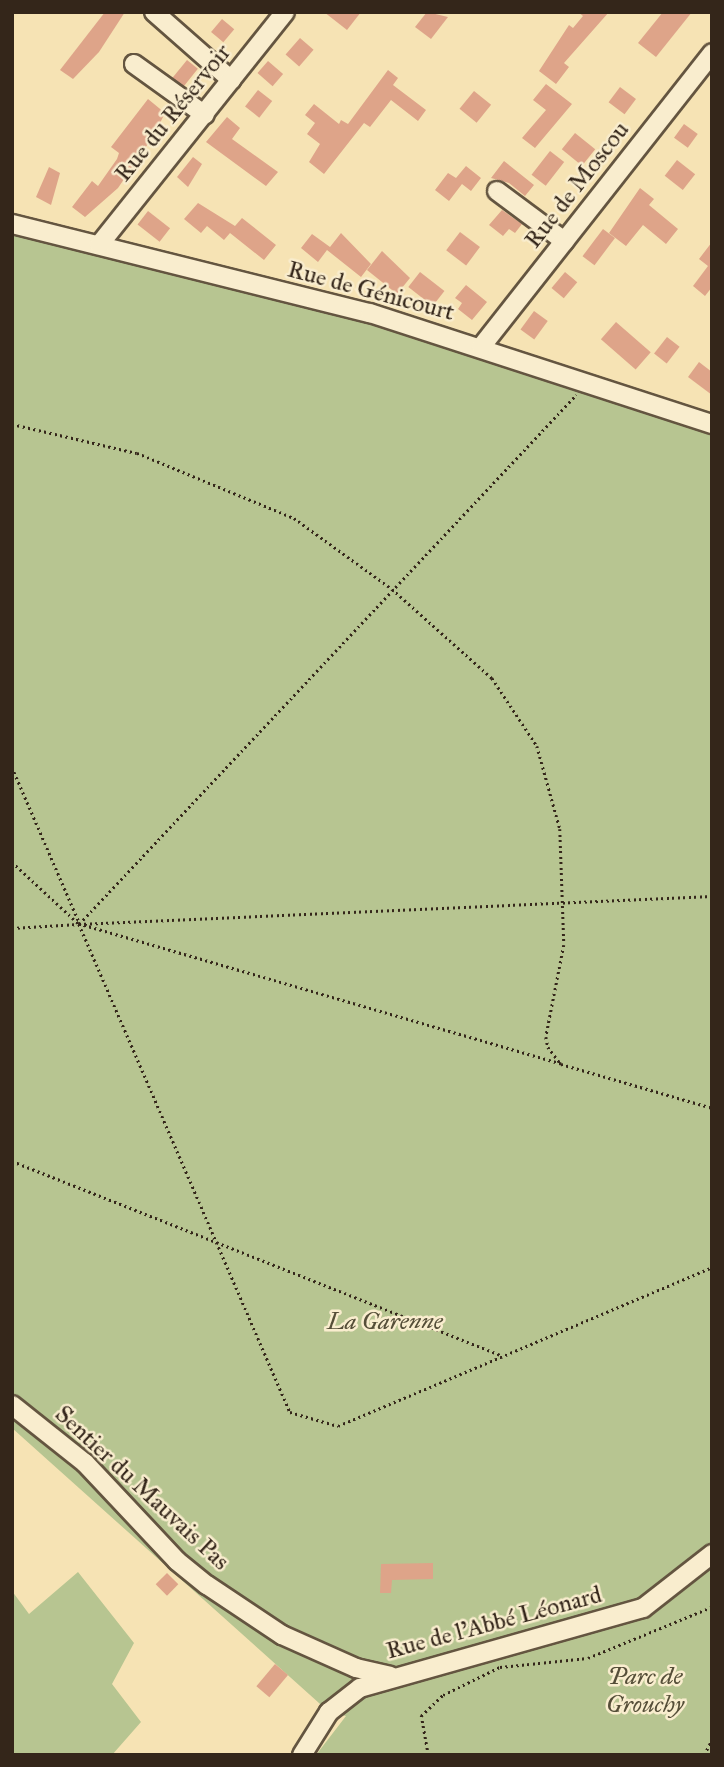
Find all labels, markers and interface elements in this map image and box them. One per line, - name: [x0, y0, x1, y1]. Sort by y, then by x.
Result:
- street label: Rue du Réservoir: [109, 38, 237, 188]
- street label: Rue de Moscou: [519, 116, 635, 254]
- street label: Rue de Génicourt: [284, 255, 458, 327]
- park label: La Garenne: [327, 1308, 443, 1336]
- street label: Sentier du Mauvais Pas: [49, 1400, 235, 1576]
- street label: Rue de l'Abbé Léonard: [383, 1580, 605, 1666]
- park label: Parc de Grouchy: [606, 1663, 684, 1719]

